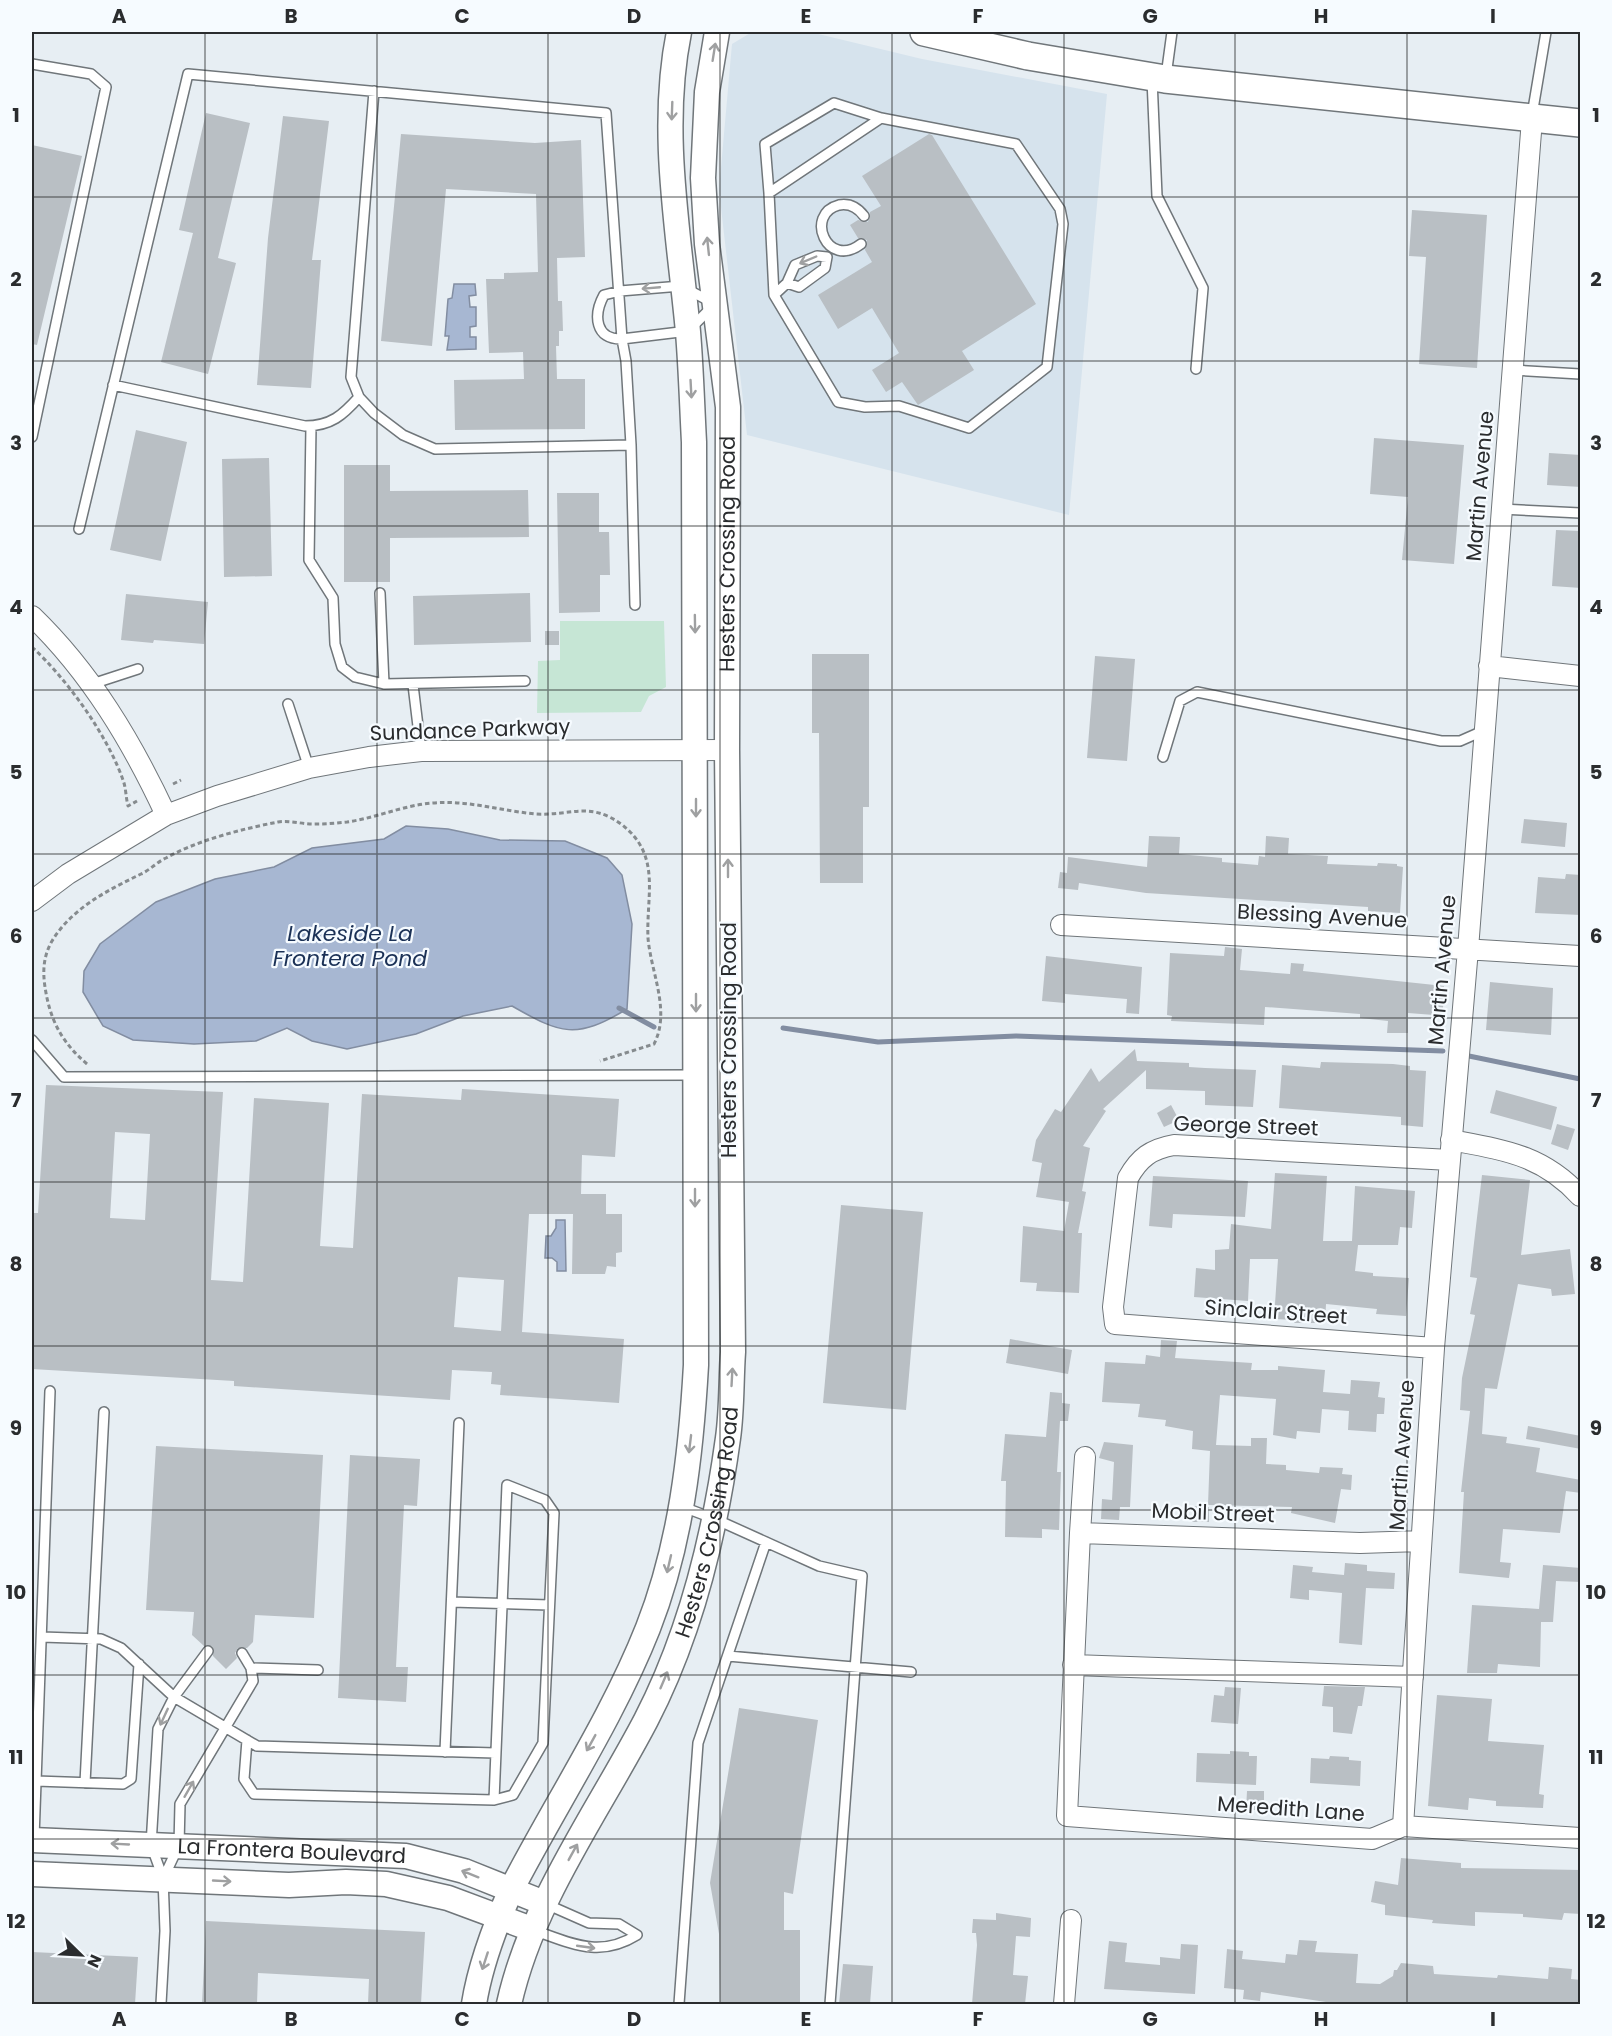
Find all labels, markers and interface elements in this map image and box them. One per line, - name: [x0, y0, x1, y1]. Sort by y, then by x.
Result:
- text: A: [112, 2, 127, 30]
- text: B: [284, 2, 298, 30]
- text: C: [454, 2, 470, 30]
- text: D: [627, 2, 641, 30]
- text: E: [801, 2, 811, 30]
- text: F: [973, 2, 984, 30]
- text: G: [1142, 2, 1158, 30]
- text: H: [1314, 2, 1328, 30]
- text: I: [1490, 2, 1496, 30]
- one-way arrow: [708, 43, 719, 62]
- one-way arrow: [666, 100, 678, 120]
- text: 1: [12, 101, 20, 129]
- text: 1: [1592, 101, 1600, 129]
- one-way arrow: [702, 237, 713, 257]
- one-way arrow: [800, 255, 818, 266]
- text: 2: [10, 265, 22, 293]
- text: 2: [1590, 265, 1602, 293]
- one-way arrow: [641, 283, 661, 294]
- one-way arrow: [686, 379, 697, 399]
- street label: Martin Avenue: [1458, 410, 1501, 562]
- text: 3: [10, 429, 22, 457]
- text: 3: [1590, 429, 1602, 457]
- street label: Hesters Crossing Road: [712, 436, 742, 672]
- text: 4: [9, 593, 23, 621]
- text: 4: [1589, 593, 1603, 621]
- one-way arrow: [689, 613, 701, 633]
- street label: Sundance Parkway: [369, 712, 571, 747]
- text: 5: [10, 758, 23, 786]
- text: 5: [1590, 758, 1603, 786]
- one-way arrow: [690, 798, 702, 818]
- one-way arrow: [722, 859, 734, 879]
- street label: Martin Avenue: [1420, 894, 1463, 1046]
- street label: Blessing Avenue: [1236, 897, 1408, 934]
- water label: Lakeside La Frontera Pond: [273, 918, 427, 974]
- text: 6: [10, 922, 22, 950]
- street label: Hesters Crossing Road: [714, 922, 743, 1158]
- text: 6: [1590, 922, 1602, 950]
- one-way arrow: [690, 993, 702, 1013]
- text: 7: [11, 1086, 22, 1114]
- text: 7: [1591, 1086, 1602, 1114]
- street label: George Street: [1173, 1108, 1319, 1143]
- one-way arrow: [689, 1188, 701, 1208]
- text: 8: [10, 1250, 22, 1278]
- text: 8: [1590, 1250, 1602, 1278]
- street label: Sinclair Street: [1204, 1292, 1348, 1331]
- one-way arrow: [726, 1368, 737, 1388]
- street label: Martin Avenue: [1382, 1379, 1421, 1531]
- street label: Hesters Crossing Road: [668, 1406, 745, 1642]
- text: 9: [10, 1414, 22, 1442]
- text: 9: [1590, 1414, 1602, 1442]
- one-way arrow: [685, 1434, 696, 1453]
- street label: Mobil Street: [1151, 1496, 1275, 1529]
- one-way arrow: [662, 1554, 674, 1573]
- text: 10: [6, 1578, 26, 1606]
- text: 10: [1586, 1578, 1606, 1606]
- one-way arrow: [659, 1672, 670, 1690]
- one-way arrow: [158, 1707, 170, 1725]
- one-way arrow: [585, 1733, 596, 1751]
- text: 11: [8, 1743, 24, 1771]
- text: 11: [1588, 1743, 1604, 1771]
- one-way arrow: [183, 1781, 195, 1798]
- street label: Meredith Lane: [1216, 1789, 1366, 1828]
- street label: La Frontera Boulevard: [177, 1831, 407, 1870]
- one-way arrow: [111, 1838, 131, 1849]
- one-way arrow: [567, 1844, 579, 1861]
- one-way arrow: [462, 1867, 480, 1878]
- one-way arrow: [211, 1876, 231, 1887]
- text: 12: [7, 1907, 25, 1935]
- text: 12: [1587, 1907, 1605, 1935]
- north arrow: [51, 1925, 111, 1985]
- one-way arrow: [576, 1941, 595, 1952]
- text: N: [81, 1951, 107, 1971]
- one-way arrow: [479, 1951, 490, 1970]
- text: A: [112, 2005, 127, 2033]
- text: B: [284, 2005, 298, 2033]
- text: C: [454, 2005, 470, 2033]
- text: D: [627, 2005, 641, 2033]
- text: E: [801, 2005, 811, 2033]
- text: F: [973, 2005, 984, 2033]
- text: G: [1142, 2005, 1158, 2033]
- text: H: [1314, 2005, 1328, 2033]
- text: I: [1490, 2005, 1496, 2033]

